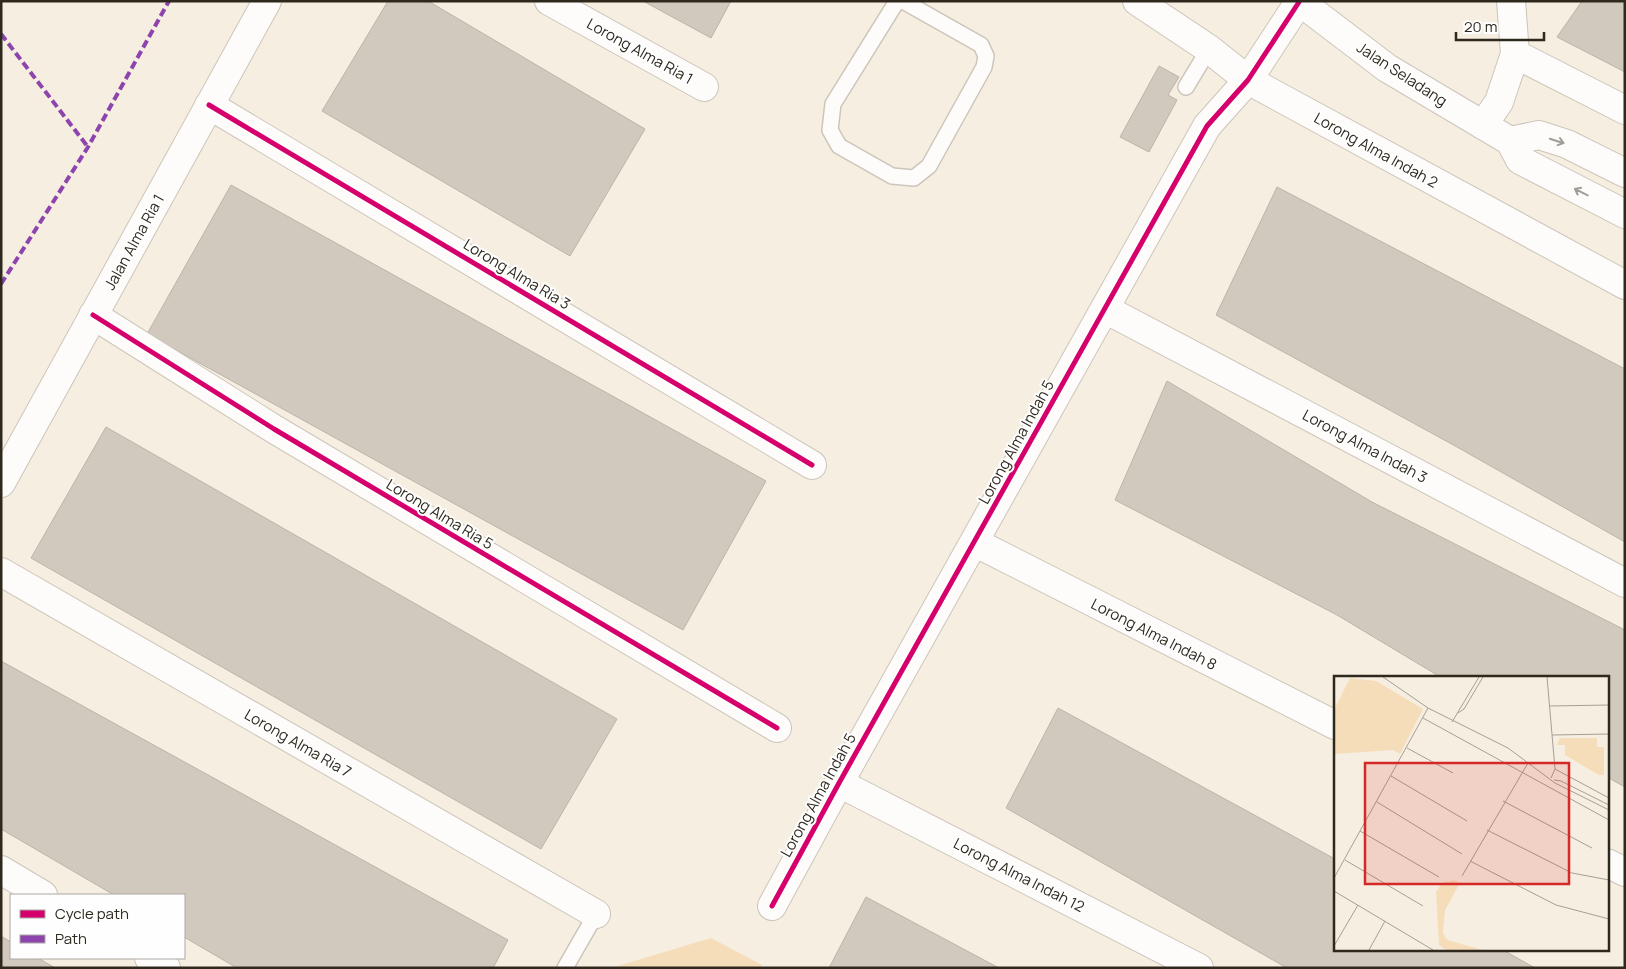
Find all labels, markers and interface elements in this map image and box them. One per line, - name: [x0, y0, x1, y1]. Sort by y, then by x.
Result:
- scale bar: [1456, 10, 1544, 42]
- street label: Lorong Alma Ria 1: [583, 13, 697, 89]
- text: 20 m: [1464, 16, 1497, 37]
- street label: Jalan Seladang: [1353, 37, 1451, 111]
- street label: Lorong Alma Indah 2: [1310, 107, 1442, 193]
- one-way arrow: [1549, 136, 1565, 146]
- one-way arrow: [1574, 187, 1589, 196]
- street label: Jalan Alma Ria 1: [99, 190, 169, 294]
- street label: Lorong Alma Ria 3: [460, 234, 574, 314]
- street label: Lorong Alma Indah 5: [973, 376, 1059, 508]
- street label: Lorong Alma Indah 3: [1299, 404, 1431, 488]
- street label: Lorong Alma Ria 5: [383, 474, 497, 554]
- street label: Lorong Alma Indah 8: [1087, 593, 1221, 675]
- inset map: [1334, 676, 1608, 952]
- street label: Lorong Alma Ria 7: [241, 704, 355, 782]
- street label: Lorong Alma Indah 5: [775, 729, 861, 861]
- street label: Lorong Alma Indah 12: [950, 833, 1088, 917]
- legend: [10, 894, 185, 959]
- text: Cycle path: [55, 903, 129, 924]
- text: Path: [55, 928, 87, 949]

